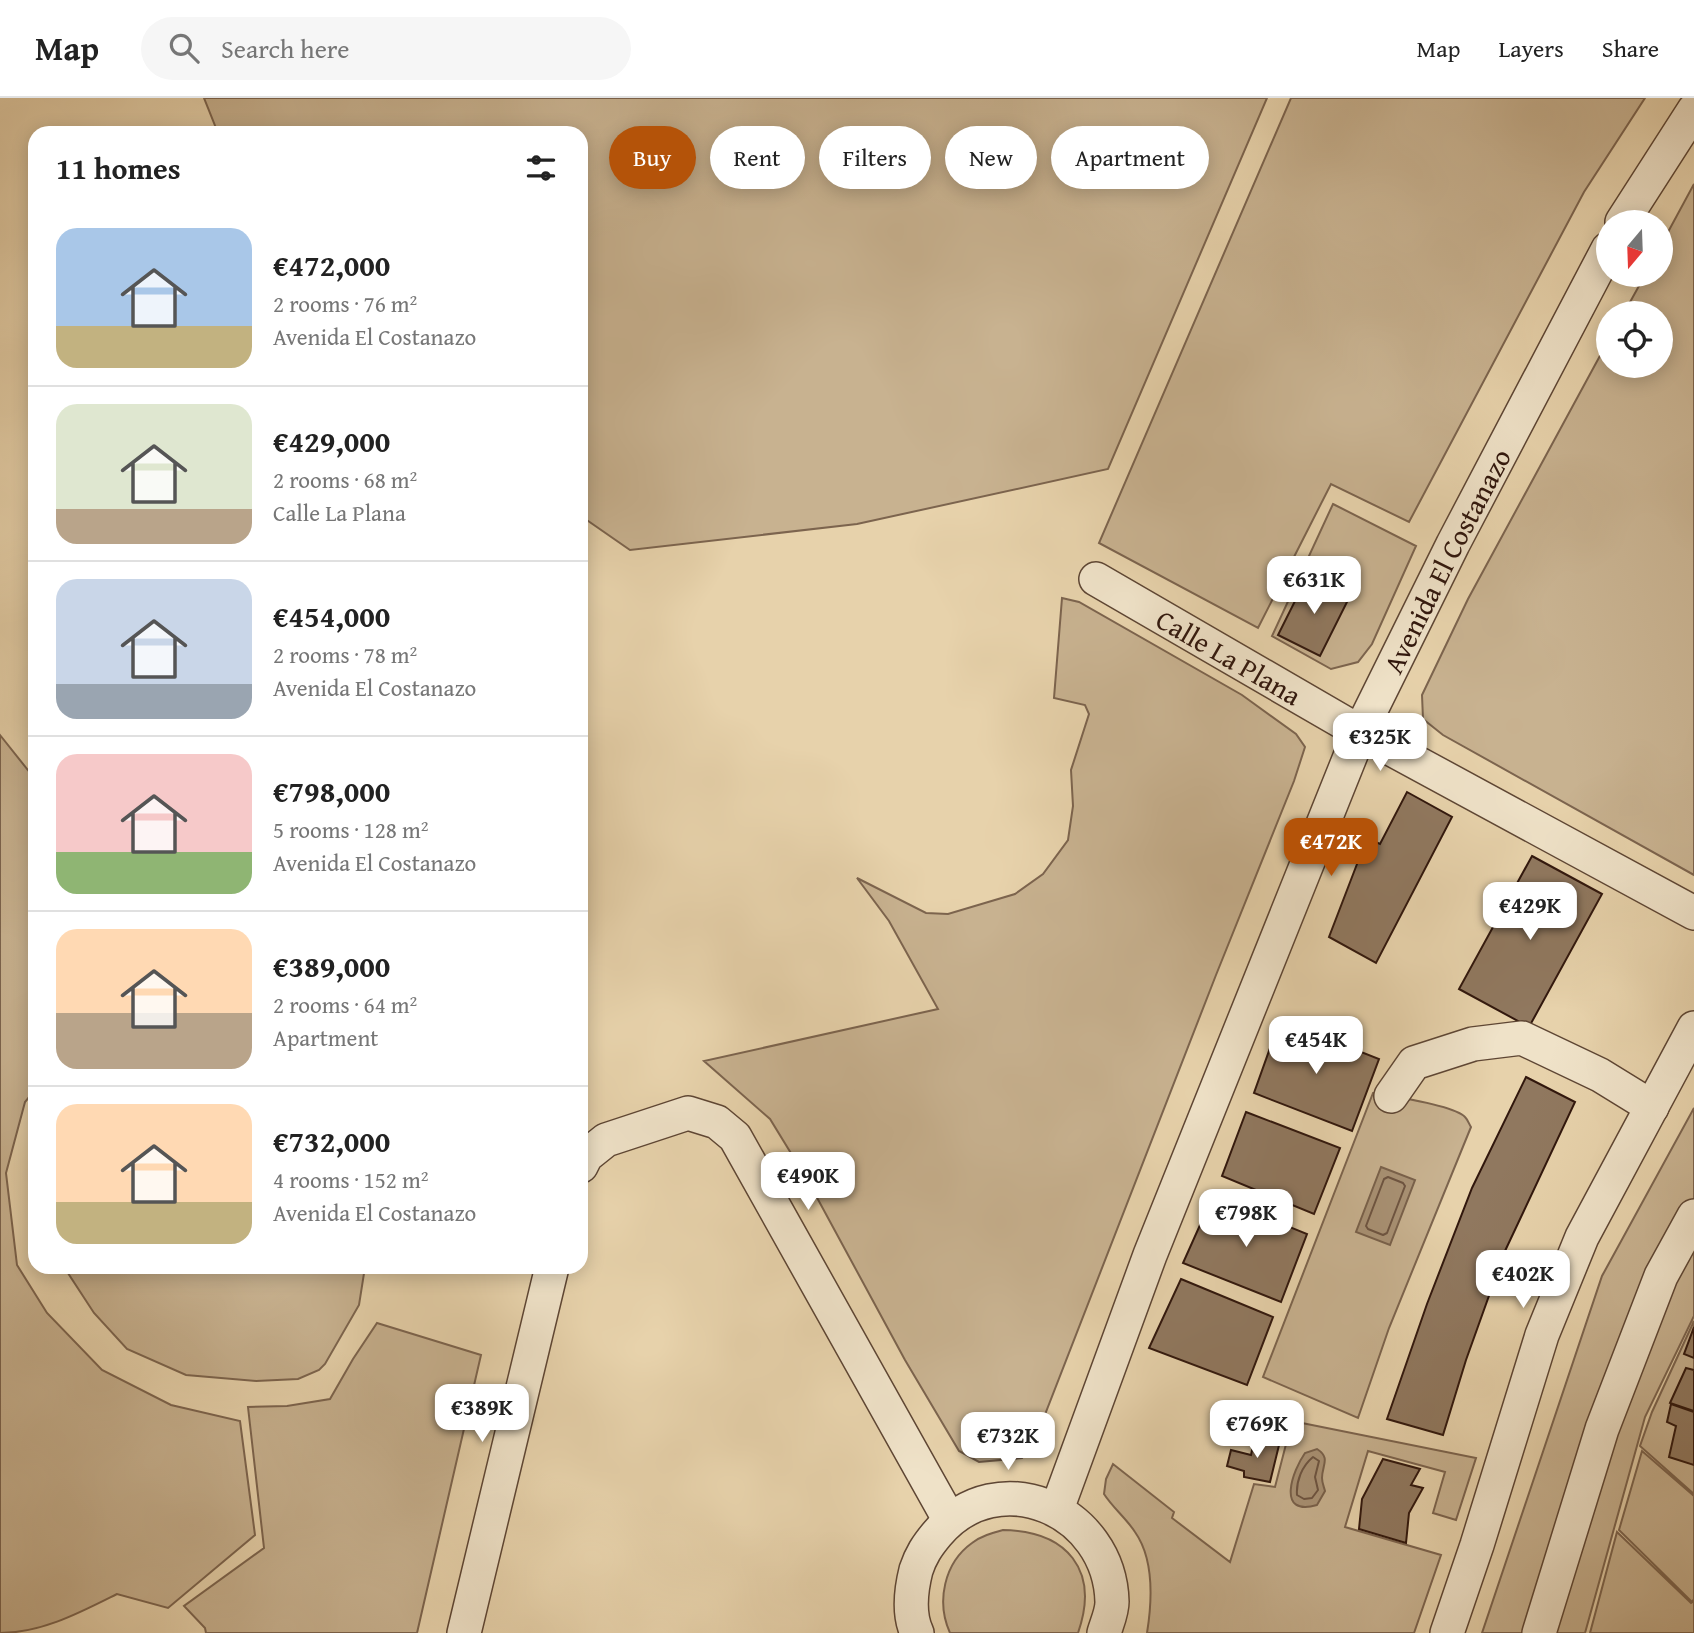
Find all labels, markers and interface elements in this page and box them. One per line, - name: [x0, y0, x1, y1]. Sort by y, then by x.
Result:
- search box: [141, 17, 631, 80]
- text: Map: [35, 24, 99, 72]
- icon: search: [165, 29, 203, 67]
- text: Search here: [221, 29, 349, 68]
- text: Map: [1417, 31, 1460, 66]
- text: Layers: [1498, 31, 1564, 66]
- text: Share: [1602, 31, 1659, 66]
- chip: Buy: [609, 126, 696, 189]
- chip: Rent: [710, 126, 805, 189]
- chip: Filters: [819, 126, 931, 189]
- chip: New: [945, 126, 1037, 189]
- chip: Apartment: [1051, 126, 1209, 189]
- text: 11 homes: [56, 146, 181, 190]
- icon: filters: [522, 149, 560, 187]
- north arrow: [1596, 210, 1673, 287]
- map controls: [1596, 210, 1673, 378]
- text: €472,000: [273, 243, 390, 287]
- icon: home: [112, 256, 196, 340]
- text: 2 rooms · 76 m²: [273, 287, 417, 320]
- button: locate: [1596, 301, 1673, 378]
- text: Avenida El Costanazo: [273, 320, 476, 353]
- text: €429,000: [273, 419, 390, 463]
- icon: home: [112, 432, 196, 516]
- street label: Avenida El Costanazo: [1372, 441, 1520, 680]
- text: 2 rooms · 68 m²: [273, 463, 417, 496]
- text: Calle La Plana: [273, 496, 406, 529]
- pin: €631K: [1265, 556, 1363, 616]
- text: €631K: [1283, 562, 1345, 595]
- text: €454,000: [273, 594, 390, 638]
- street label: Calle La Plana: [1149, 598, 1310, 715]
- icon: home: [112, 607, 196, 691]
- text: 2 rooms · 78 m²: [273, 638, 417, 671]
- text: Avenida El Costanazo: [273, 671, 476, 704]
- pin: €325K: [1331, 714, 1429, 773]
- text: €325K: [1349, 719, 1411, 752]
- text: €798,000: [273, 769, 390, 813]
- icon: home: [112, 782, 196, 866]
- text: 5 rooms · 128 m²: [273, 813, 428, 846]
- pin: €472K: [1282, 818, 1380, 878]
- text: €472K: [1300, 824, 1362, 857]
- text: Avenida El Costanazo: [273, 846, 476, 879]
- pin: €429K: [1481, 882, 1579, 942]
- text: €429K: [1499, 888, 1561, 921]
- text: €389,000: [273, 944, 390, 988]
- icon: home: [112, 957, 196, 1041]
- text: 2 rooms · 64 m²: [273, 988, 417, 1021]
- pin: €454K: [1267, 1016, 1365, 1076]
- text: Apartment: [273, 1021, 378, 1054]
- text: €454K: [1285, 1022, 1347, 1055]
- text: €732,000: [273, 1119, 390, 1163]
- icon: home: [112, 1132, 196, 1216]
- pin: €490K: [759, 1152, 857, 1212]
- text: €490K: [777, 1158, 839, 1191]
- text: 4 rooms · 152 m²: [273, 1163, 428, 1196]
- pin: €798K: [1197, 1190, 1295, 1249]
- text: €798K: [1215, 1195, 1277, 1228]
- text: Avenida El Costanazo: [273, 1196, 476, 1229]
- pin: €402K: [1474, 1250, 1572, 1310]
- text: €402K: [1492, 1256, 1554, 1289]
- pin: €389K: [433, 1384, 531, 1444]
- text: €389K: [451, 1390, 513, 1423]
- pin: €769K: [1208, 1400, 1306, 1460]
- text: €769K: [1226, 1406, 1288, 1439]
- pin: €732K: [959, 1412, 1057, 1472]
- text: €732K: [977, 1418, 1039, 1451]

